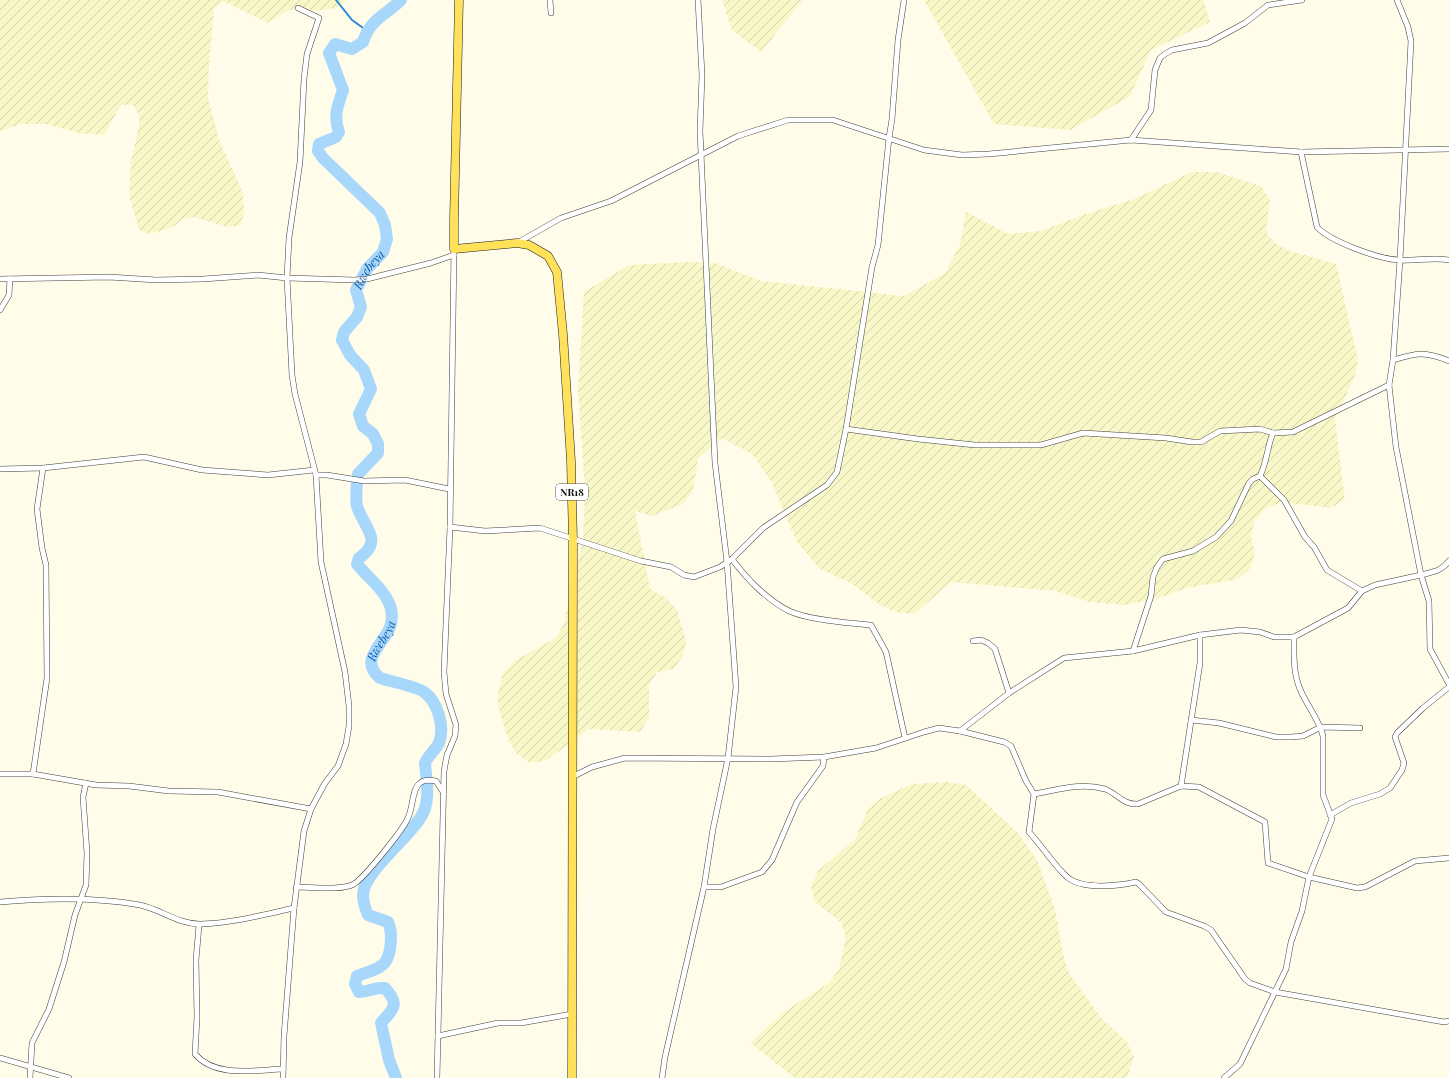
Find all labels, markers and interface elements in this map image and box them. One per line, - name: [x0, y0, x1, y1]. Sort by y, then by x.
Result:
- water label: Rwebeya: [348, 246, 388, 292]
- road number: NR18: [556, 484, 588, 500]
- water label: Rwebeya: [362, 619, 399, 664]

